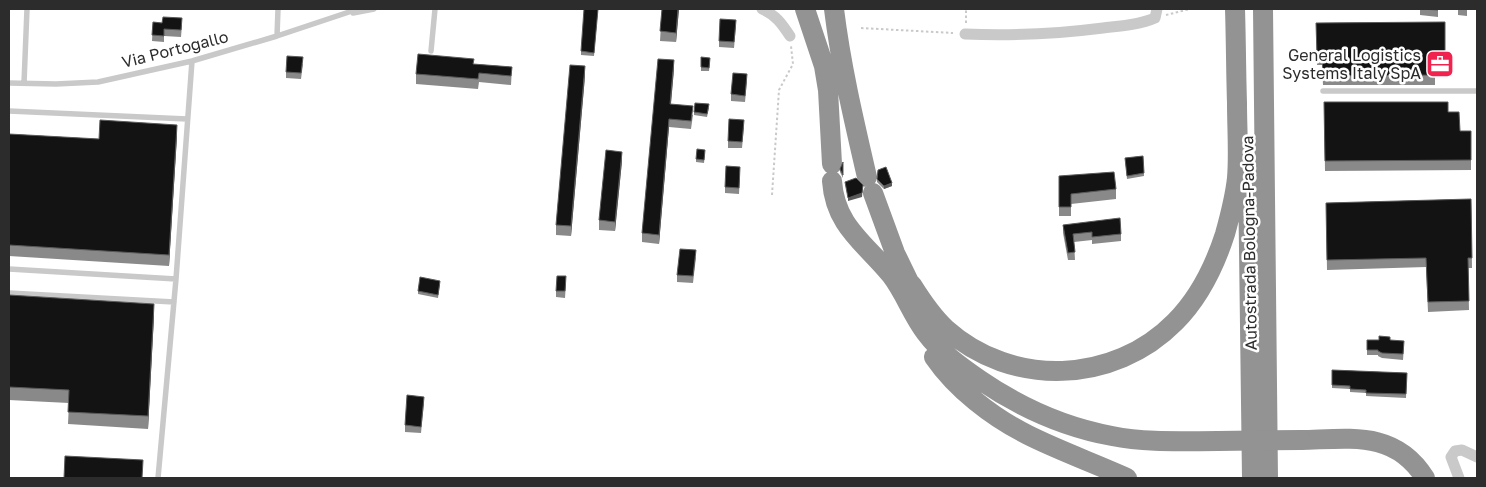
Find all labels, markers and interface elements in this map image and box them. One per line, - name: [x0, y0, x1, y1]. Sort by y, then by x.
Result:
- street label: Via Portogallo: [120, 26, 230, 72]
- place label: General Logistics Systems Italy SpA: [1282, 45, 1421, 83]
- office icon: General Logistics Systems Italy SpA: [1425, 49, 1455, 79]
- street label: Autostrada Bologna-Padova: [1237, 136, 1261, 350]

